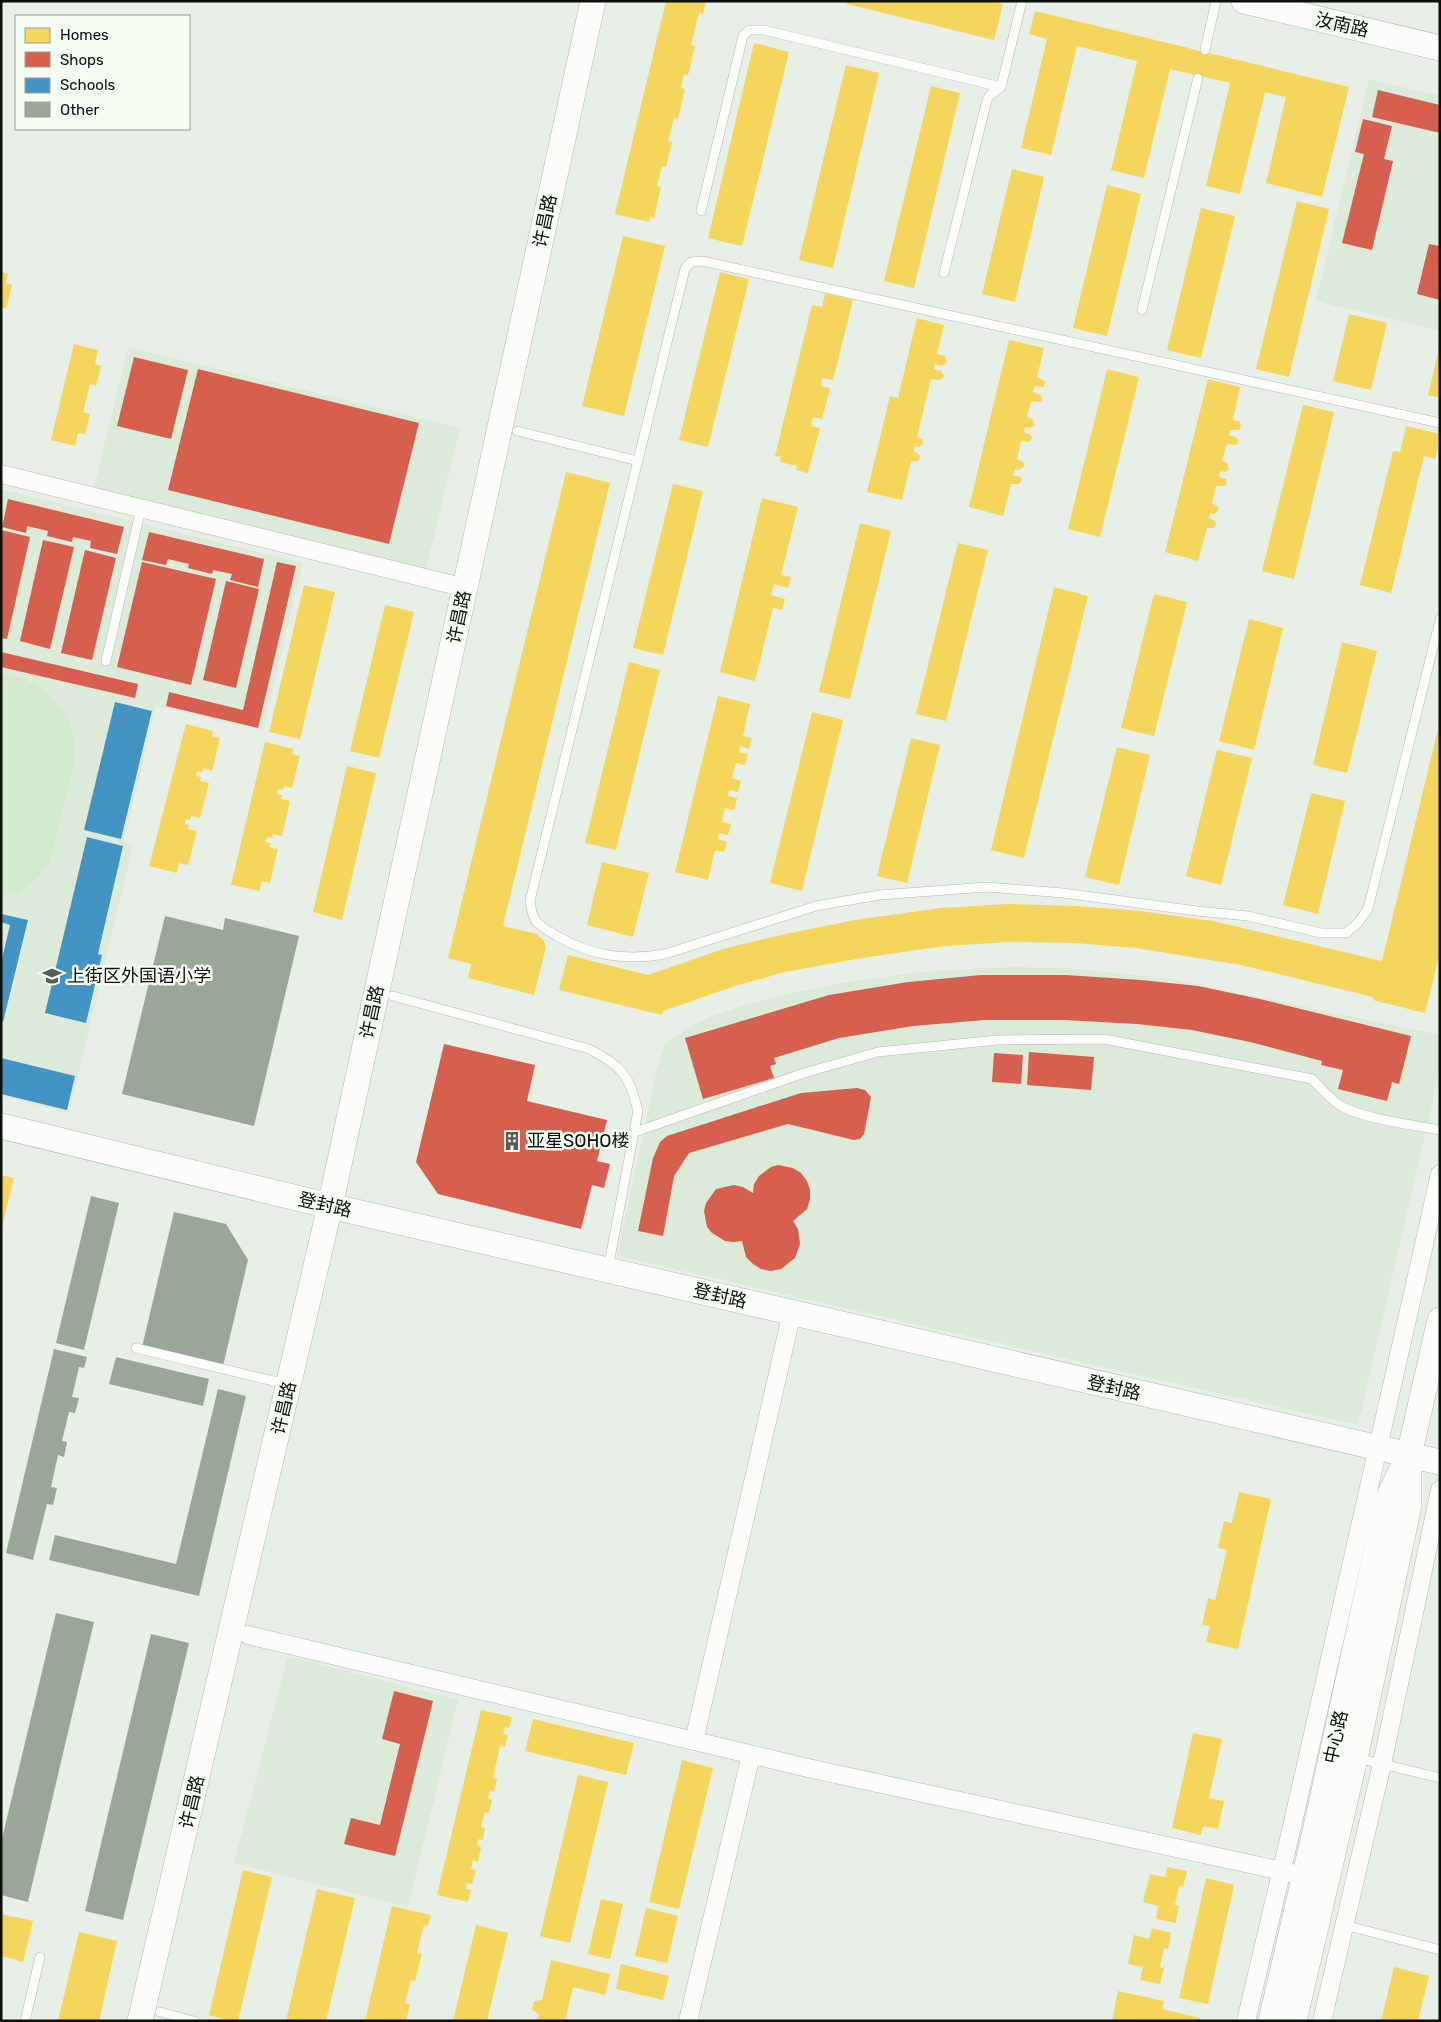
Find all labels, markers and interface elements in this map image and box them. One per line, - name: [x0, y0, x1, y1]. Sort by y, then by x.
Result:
- street label: 汝南路: [1313, 8, 1371, 42]
- legend: [15, 15, 190, 130]
- text: Homes: [60, 26, 109, 44]
- text: Shops: [60, 51, 104, 69]
- text: Schools: [60, 76, 116, 94]
- text: Other: [60, 101, 100, 119]
- street label: 许昌路: [529, 192, 561, 250]
- street label: 许昌路: [443, 588, 475, 646]
- school or university icon: 上街区外国语小学: [41, 965, 63, 987]
- place label: 上街区外国语小学: [67, 965, 211, 987]
- street label: 许昌路: [356, 983, 388, 1041]
- building icon: 亚星SOHO楼: [501, 1130, 523, 1152]
- place label: 亚星SOHO楼: [527, 1130, 629, 1152]
- street label: 登封路: [296, 1188, 354, 1222]
- street label: 登封路: [691, 1279, 749, 1313]
- street label: 登封路: [1085, 1371, 1143, 1405]
- street label: 许昌路: [267, 1379, 301, 1437]
- street label: 中心路: [1320, 1708, 1352, 1766]
- street label: 许昌路: [175, 1773, 209, 1831]

